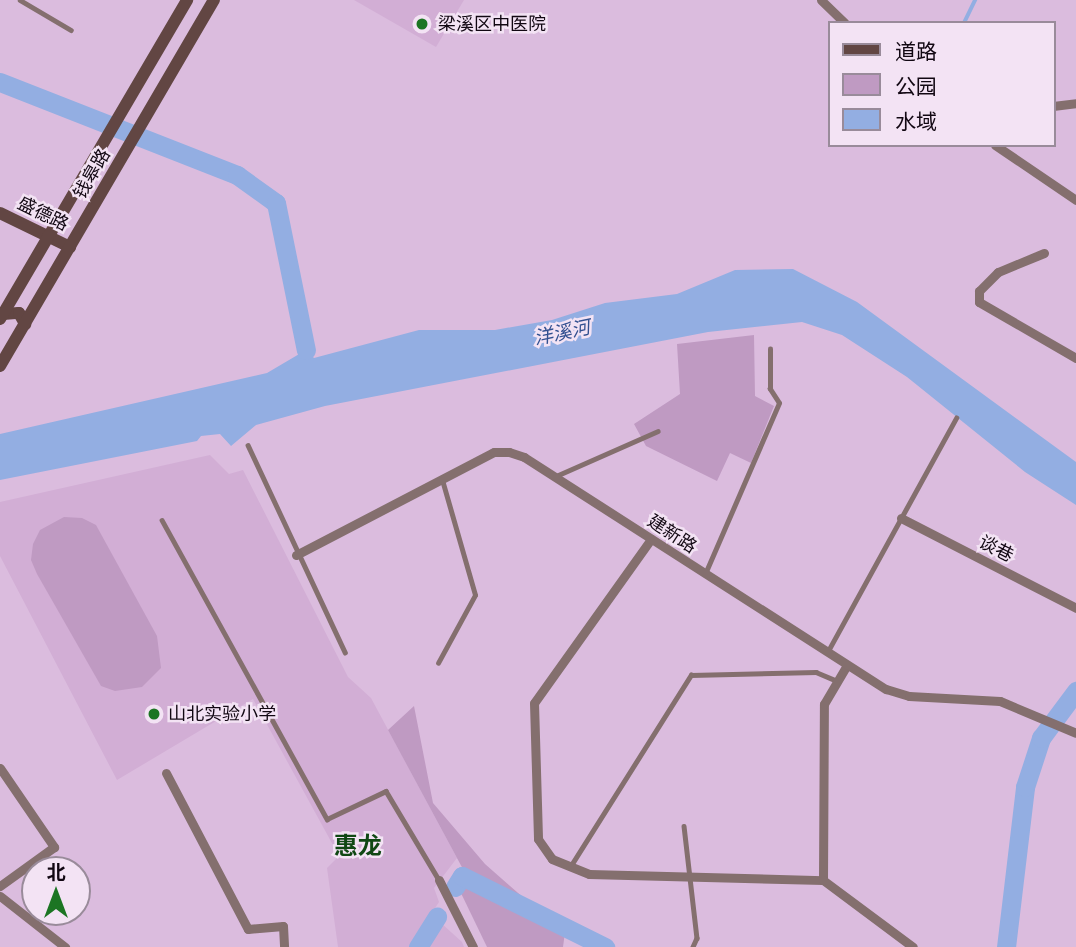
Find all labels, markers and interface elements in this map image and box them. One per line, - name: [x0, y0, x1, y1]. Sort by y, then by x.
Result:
- place label: 梁溪区中医院: [438, 13, 546, 35]
- marker: 梁溪区中医院: [412, 14, 432, 34]
- legend: [828, 21, 1055, 147]
- text: 道路: [895, 39, 937, 63]
- text: 公园: [895, 74, 937, 98]
- text: 水域: [895, 109, 937, 133]
- street label: 钱皋路: [69, 145, 115, 203]
- street label: 盛德路: [14, 192, 72, 236]
- water label: 洋溪河: [532, 316, 592, 350]
- street label: 建新路: [643, 510, 701, 558]
- street label: 谈巷: [975, 531, 1017, 567]
- place label: 山北实验小学: [168, 703, 276, 725]
- marker: 山北实验小学: [146, 706, 162, 722]
- district label: 惠龙: [334, 832, 382, 860]
- north arrow: [21, 856, 91, 926]
- text: 北: [46, 861, 66, 883]

